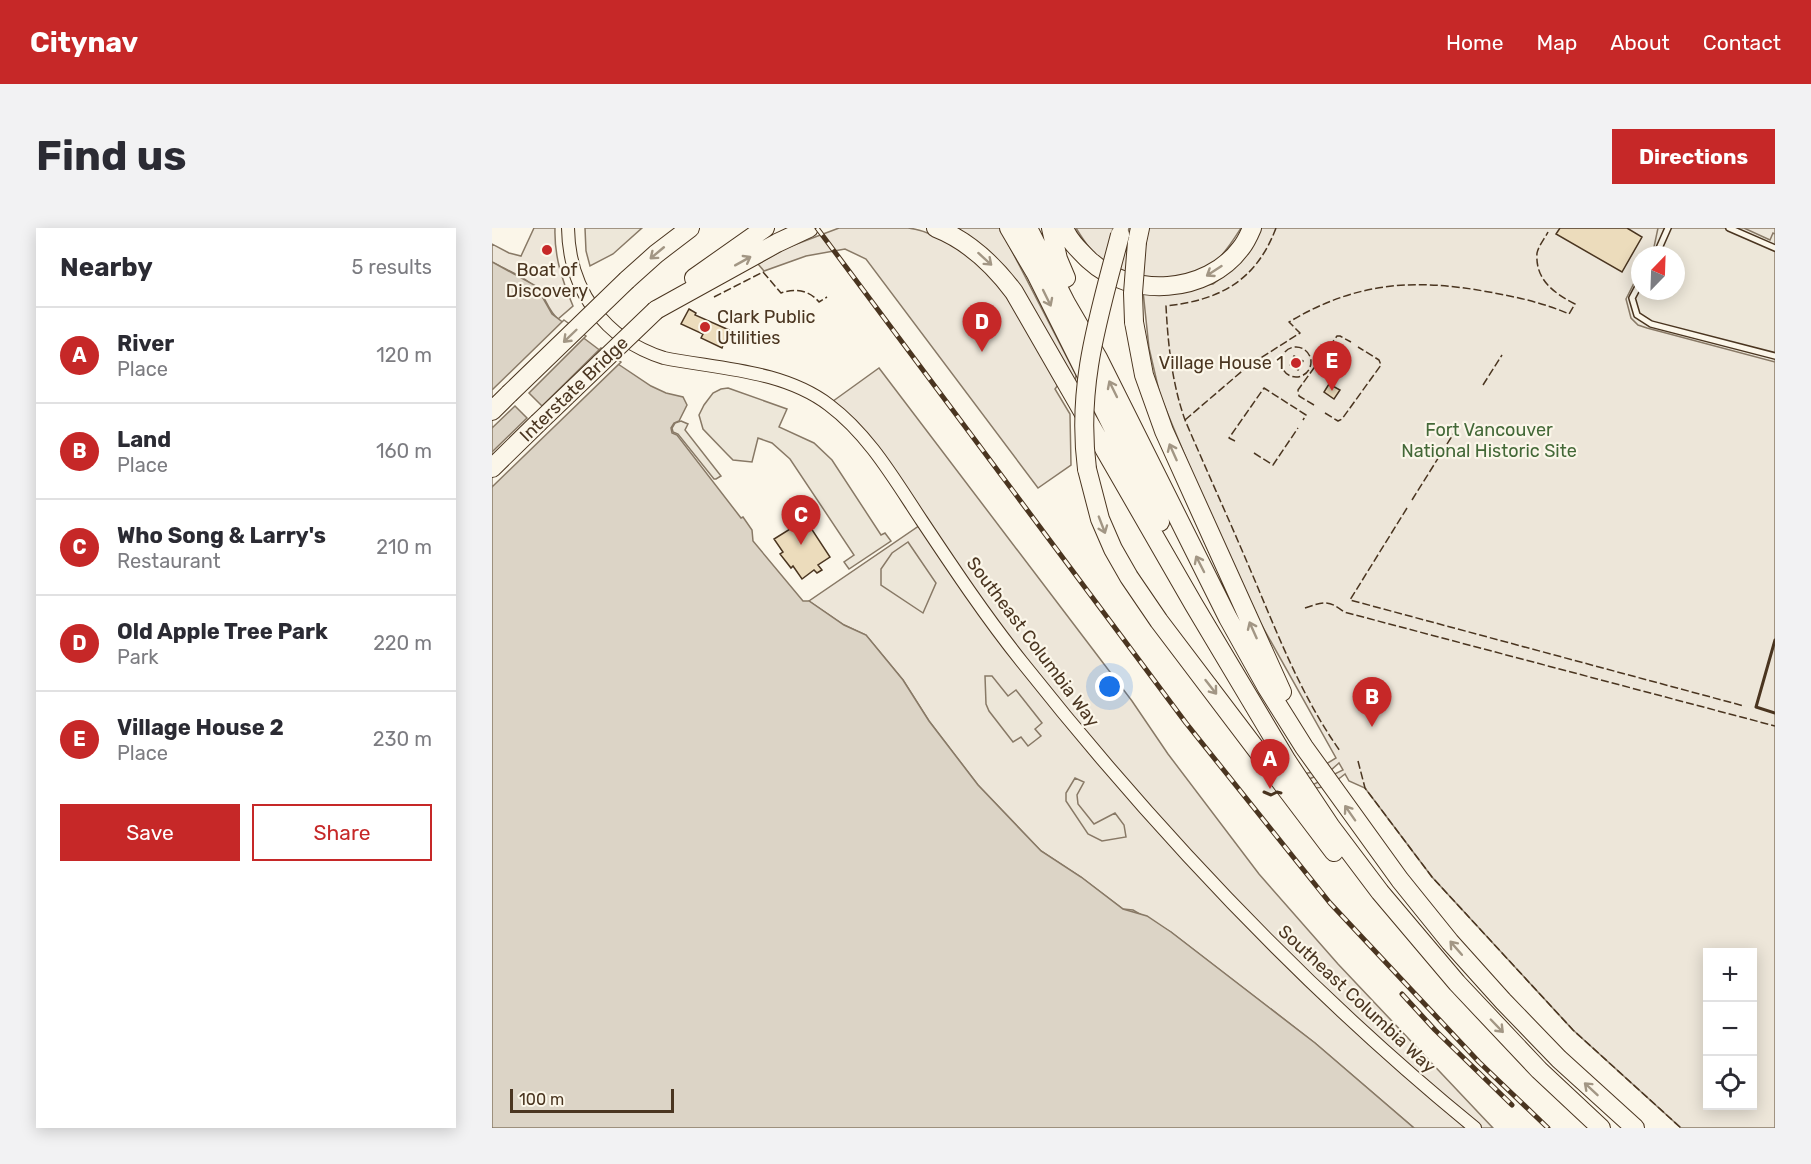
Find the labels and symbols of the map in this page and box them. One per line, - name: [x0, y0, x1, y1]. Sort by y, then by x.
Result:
- marker: Boat of Discovery: [540, 243, 554, 257]
- one-way arrow: [650, 246, 665, 260]
- north arrow: [1631, 246, 1685, 300]
- one-way arrow: [977, 252, 992, 266]
- one-way arrow: [734, 255, 752, 266]
- place label: Boat of Discovery: [506, 259, 588, 302]
- one-way arrow: [1206, 265, 1223, 277]
- one-way arrow: [1042, 288, 1054, 306]
- pin: D: [962, 302, 1002, 352]
- place label: Clark Public Utilities: [717, 306, 815, 349]
- marker: Clark Public Utilities: [698, 320, 712, 334]
- one-way arrow: [563, 328, 578, 342]
- street label: Interstate Bridge: [515, 332, 633, 446]
- pin: E: [1312, 342, 1352, 391]
- place label: Village House 1: [1159, 352, 1284, 374]
- marker: Village House 1: [1289, 356, 1303, 370]
- one-way arrow: [1107, 381, 1118, 399]
- park label: Fort Vancouver National Historic Site: [1401, 419, 1577, 462]
- one-way arrow: [1167, 444, 1179, 462]
- pin: C: [782, 496, 820, 545]
- one-way arrow: [1098, 516, 1109, 534]
- street label: Southeast Columbia Way: [962, 553, 1104, 731]
- one-way arrow: [1193, 555, 1205, 573]
- one-way arrow: [1247, 622, 1258, 640]
- your location: [1095, 672, 1124, 701]
- one-way arrow: [1204, 678, 1217, 694]
- pin: B: [1352, 678, 1392, 727]
- pin: A: [1250, 740, 1290, 789]
- one-way arrow: [1344, 805, 1356, 821]
- street label: Southeast Columbia Way: [1274, 920, 1440, 1078]
- one-way arrow: [1449, 941, 1463, 956]
- one-way arrow: [1489, 1019, 1504, 1034]
- one-way arrow: [1584, 1082, 1599, 1096]
- scale bar: [510, 1086, 674, 1114]

